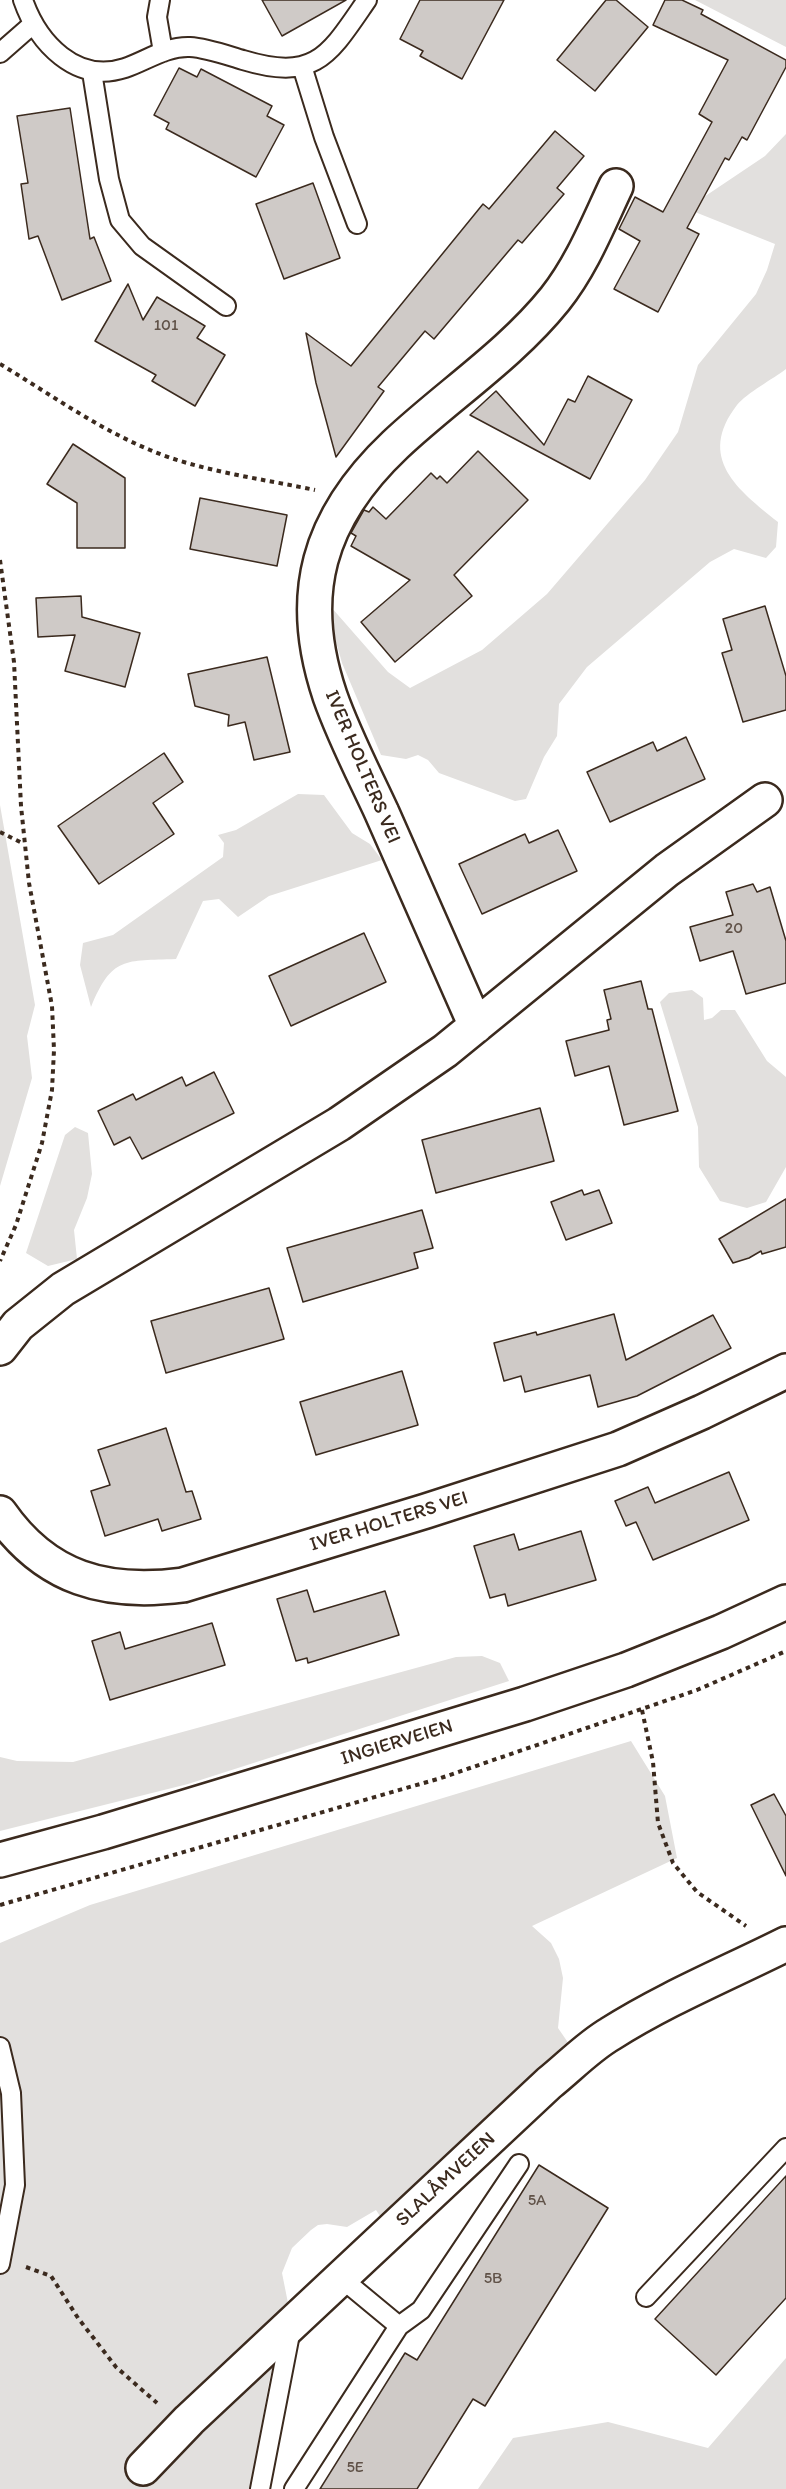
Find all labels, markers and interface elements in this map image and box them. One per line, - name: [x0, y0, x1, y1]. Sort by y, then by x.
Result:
- house number: 101: [154, 316, 178, 336]
- street label: IVER HOLTERS VEI: [319, 687, 405, 847]
- house number: 20: [725, 919, 743, 939]
- street label: IVER HOLTERS VEI: [307, 1487, 471, 1557]
- street label: INGIERVEIEN: [338, 1715, 456, 1771]
- street label: SLALÅMVEIEN: [391, 2128, 501, 2232]
- house number: 5A: [528, 2191, 546, 2211]
- house number: 5B: [484, 2269, 502, 2289]
- house number: 5E: [346, 2458, 364, 2478]

